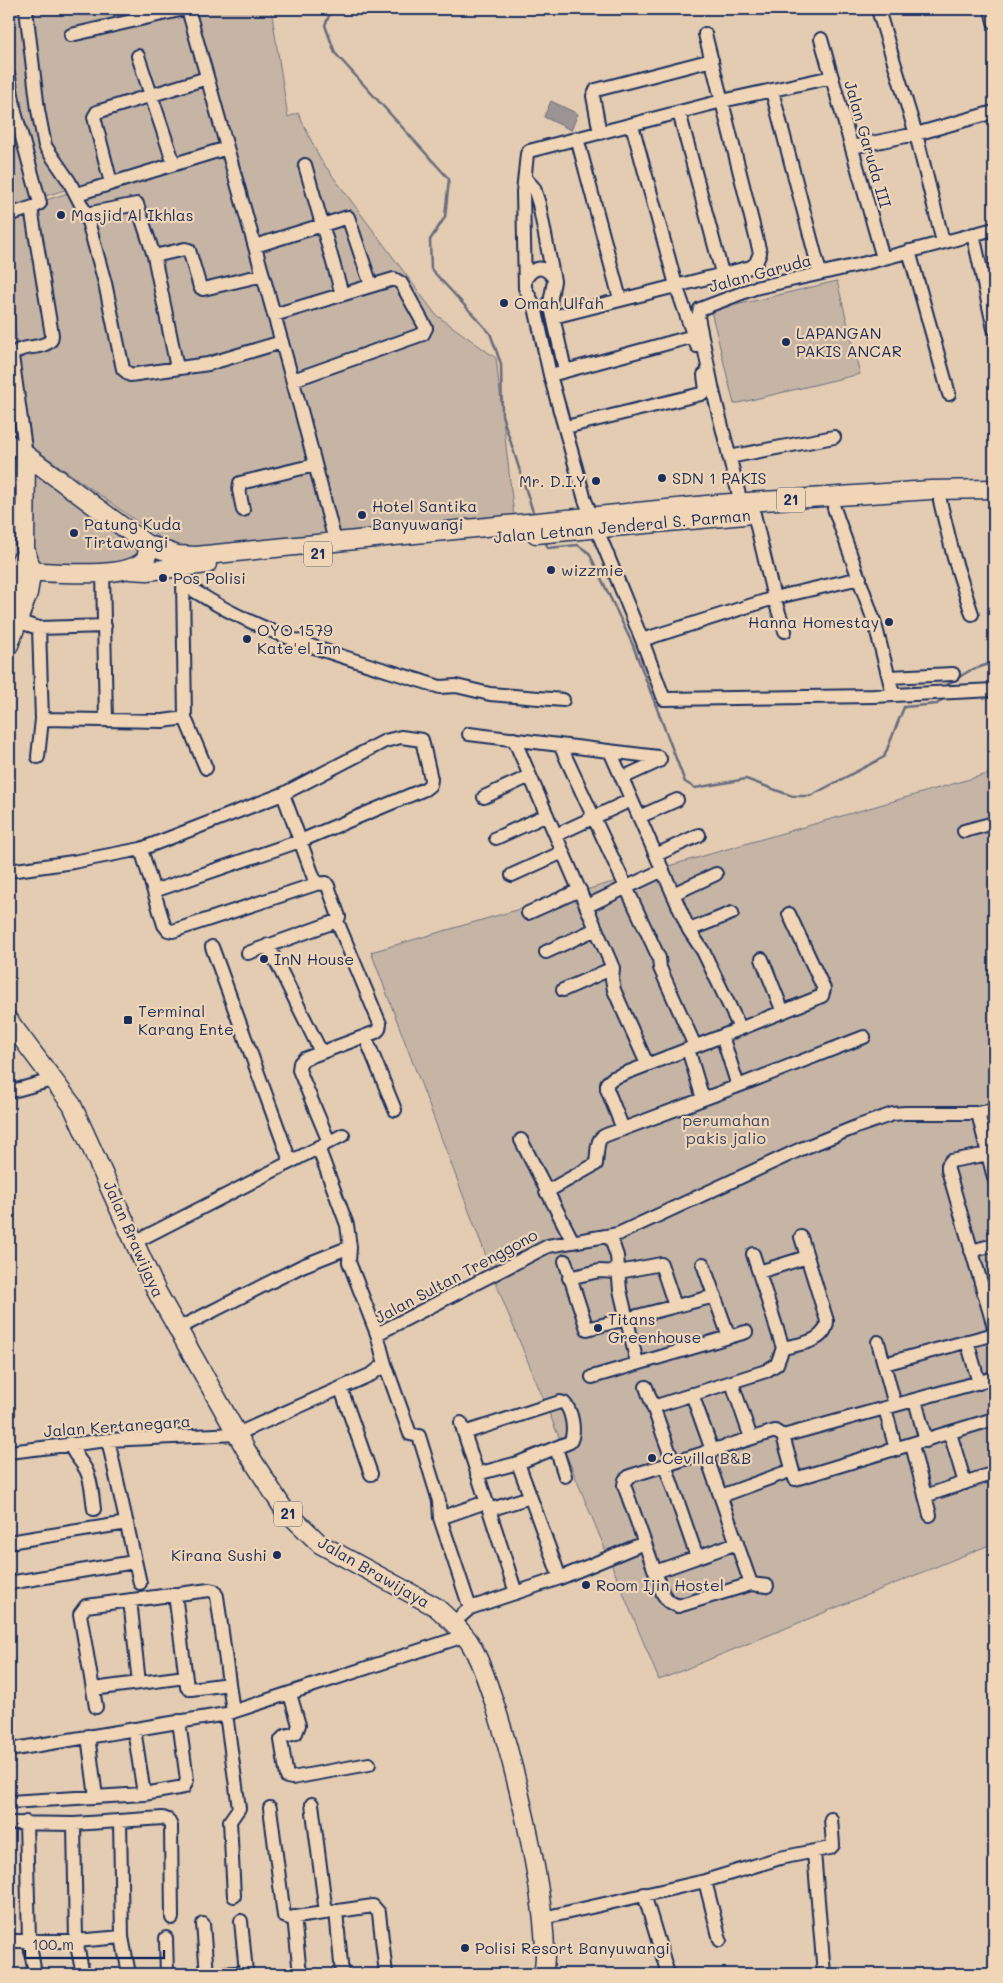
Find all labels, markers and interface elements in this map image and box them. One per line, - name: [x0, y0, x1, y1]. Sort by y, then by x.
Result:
- street label: Jalan Garuda III: [840, 78, 897, 210]
- place label: Masjid Al Ikhlas: [71, 204, 194, 225]
- marker: Masjid Al Ikhlas: [55, 209, 67, 221]
- street label: Jalan Garuda: [706, 249, 814, 296]
- place label: Omah Ulfah: [514, 292, 603, 313]
- marker: Omah Ulfah: [498, 297, 510, 309]
- place label: LAPANGAN PAKIS ANCAR: [796, 322, 902, 361]
- marker: LAPANGAN PAKIS ANCAR: [780, 336, 792, 348]
- place label: SDN 1 PAKIS: [672, 467, 767, 488]
- place label: Mr. D.I.Y: [519, 470, 586, 491]
- marker: SDN 1 PAKIS: [656, 472, 668, 484]
- marker: Mr. D.I.Y: [590, 475, 602, 487]
- road number: 21: [777, 488, 805, 512]
- place label: Hotel Santika Banyuwangi: [372, 495, 477, 534]
- street label: Jalan Letnan Jenderal S. Parman: [493, 504, 751, 547]
- marker: Hotel Santika Banyuwangi: [356, 509, 368, 521]
- place label: Patung Kuda Tirtawangi: [84, 513, 181, 552]
- marker: Patung Kuda Tirtawangi: [68, 527, 80, 539]
- road number: 21: [304, 542, 332, 566]
- place label: wizzmie: [561, 559, 624, 580]
- marker: wizzmie: [545, 564, 557, 576]
- place label: Pos Polisi: [173, 567, 246, 588]
- marker: Pos Polisi: [157, 572, 169, 584]
- place label: Hanna Homestay: [748, 611, 879, 632]
- marker: Hanna Homestay: [883, 616, 895, 628]
- place label: OYO 1579 Kate'el Inn: [257, 619, 341, 658]
- marker: OYO 1579 Kate'el Inn: [241, 633, 253, 645]
- place label: InN House: [274, 948, 354, 969]
- marker: InN House: [258, 953, 270, 965]
- place label: Terminal Karang Ente: [138, 1000, 234, 1039]
- marker: Terminal Karang Ente: [122, 1014, 134, 1026]
- park label: perumahan pakis jalio: [682, 1109, 770, 1148]
- street label: Jalan Brawijaya: [99, 1177, 170, 1300]
- street label: Jalan Sultan Trenggono: [371, 1224, 541, 1327]
- place label: Titans Greenhouse: [608, 1308, 702, 1347]
- marker: Titans Greenhouse: [592, 1322, 604, 1334]
- street label: Jalan Kertanegara: [43, 1410, 191, 1441]
- place label: Cevilla B&B: [662, 1447, 751, 1468]
- marker: Cevilla B&B: [646, 1452, 658, 1464]
- road number: 21: [274, 1502, 302, 1526]
- street label: Jalan Brawijaya: [315, 1531, 434, 1612]
- place label: Kirana Sushi: [171, 1544, 267, 1565]
- marker: Kirana Sushi: [271, 1549, 283, 1561]
- place label: Room Ijin Hostel: [596, 1574, 724, 1595]
- marker: Room Ijin Hostel: [580, 1579, 592, 1591]
- scale bar: [25, 1928, 164, 1960]
- text: 100 m: [32, 1934, 74, 1954]
- place label: Polisi Resort Banyuwangi: [475, 1937, 670, 1958]
- marker: Polisi Resort Banyuwangi: [459, 1942, 471, 1954]

